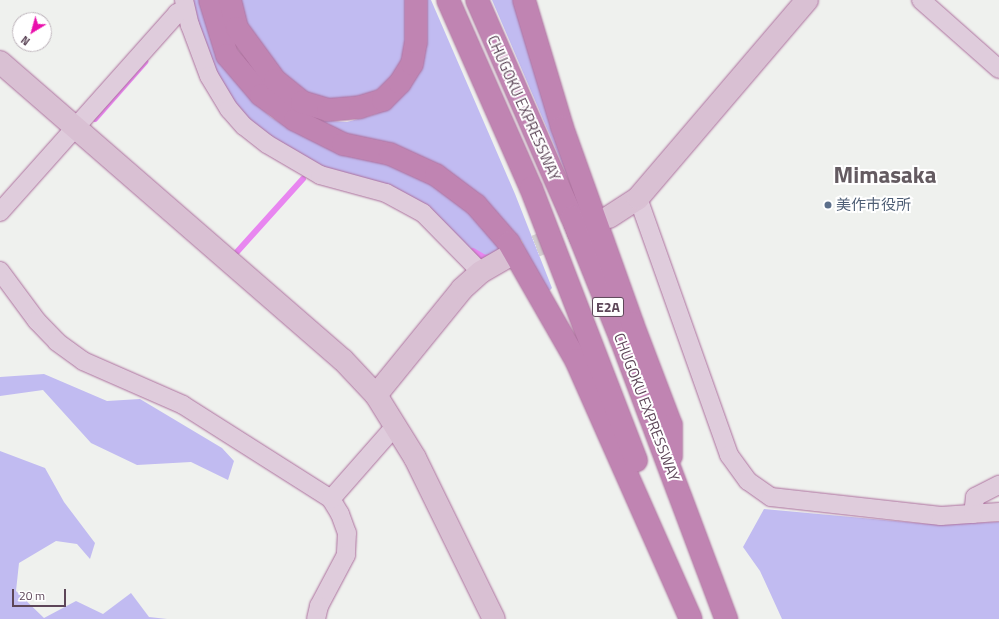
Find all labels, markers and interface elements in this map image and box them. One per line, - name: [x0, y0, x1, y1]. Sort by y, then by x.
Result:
- north arrow: [12, 12, 52, 52]
- text: N: [18, 32, 33, 49]
- street label: CHUGOKU EXPRESSWAY: [484, 33, 564, 183]
- district label: Mimasaka: [834, 161, 936, 189]
- place label: 美作市役所: [836, 196, 911, 214]
- marker: 美作市役所: [823, 200, 833, 210]
- road number: E2A: [591, 295, 625, 319]
- street label: CHUGOKU EXPRESSWAY: [610, 330, 684, 484]
- scale bar: [14, 581, 68, 607]
- text: 20 m: [19, 586, 45, 605]

